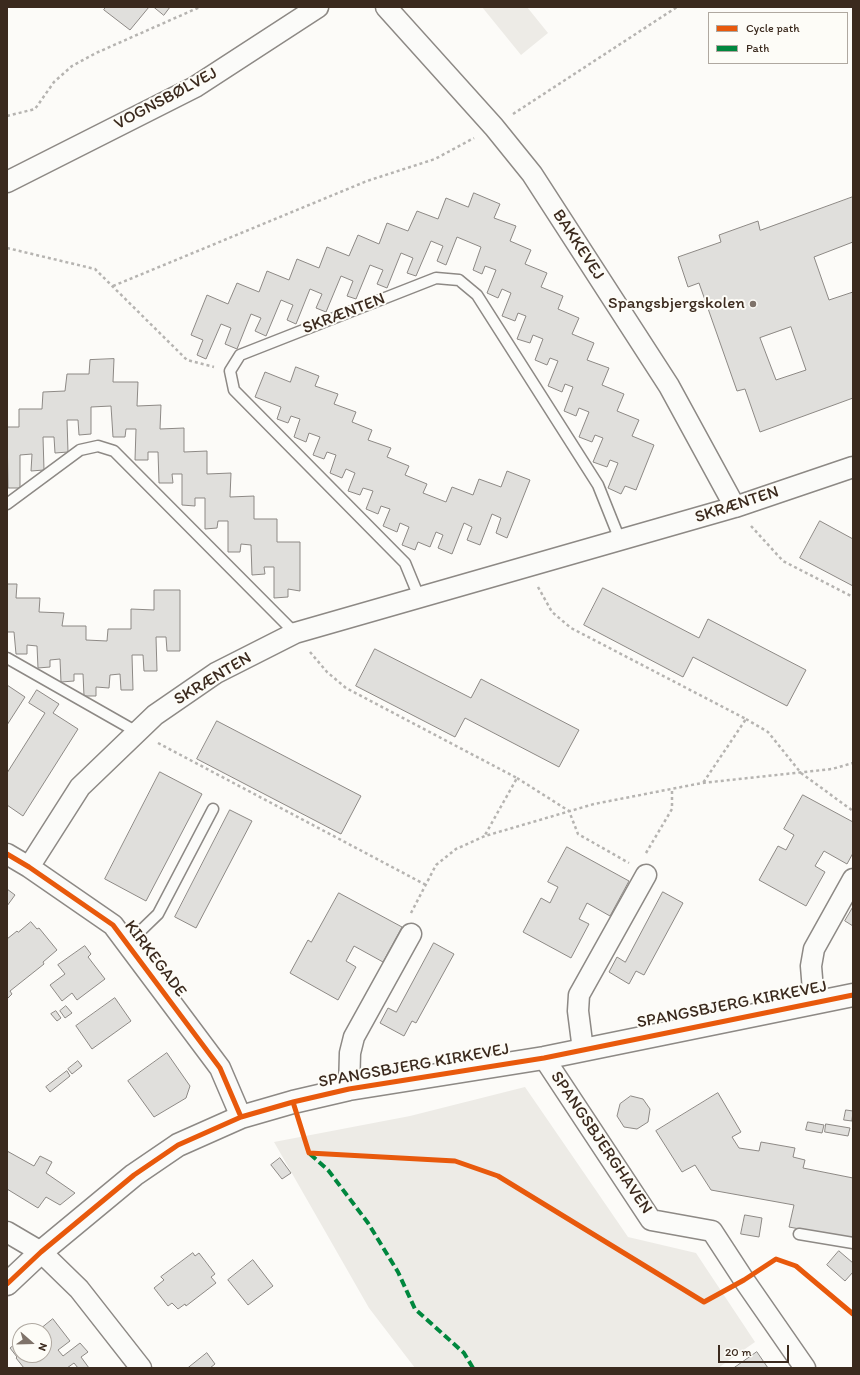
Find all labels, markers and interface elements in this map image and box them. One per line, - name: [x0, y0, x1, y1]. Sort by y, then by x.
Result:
- legend: [708, 12, 848, 64]
- text: Cycle path: [746, 21, 800, 35]
- text: Path: [746, 41, 769, 55]
- street label: VOGNSBØLVEJ: [111, 63, 221, 135]
- street label: BAKKEVEJ: [548, 206, 608, 284]
- street label: SKRÆNTEN: [300, 289, 388, 339]
- place label: Spangsbjergskolen: [608, 294, 745, 314]
- marker: Spangsbjergskolen: [748, 299, 758, 309]
- street label: SKRÆNTEN: [693, 482, 781, 528]
- street label: SKRÆNTEN: [171, 648, 255, 710]
- street label: KIRKEGADE: [120, 917, 190, 1001]
- street label: SPANGSBJERG KIRKEVEJ: [635, 977, 829, 1033]
- street label: SPANGSBJERG KIRKEVEJ: [317, 1039, 511, 1093]
- street label: SPANGSBJERGHAVEN: [546, 1068, 656, 1218]
- north arrow: [12, 1323, 52, 1363]
- scale bar: [720, 1337, 791, 1363]
- text: N: [35, 1341, 50, 1353]
- text: 20 m: [725, 1345, 752, 1359]

